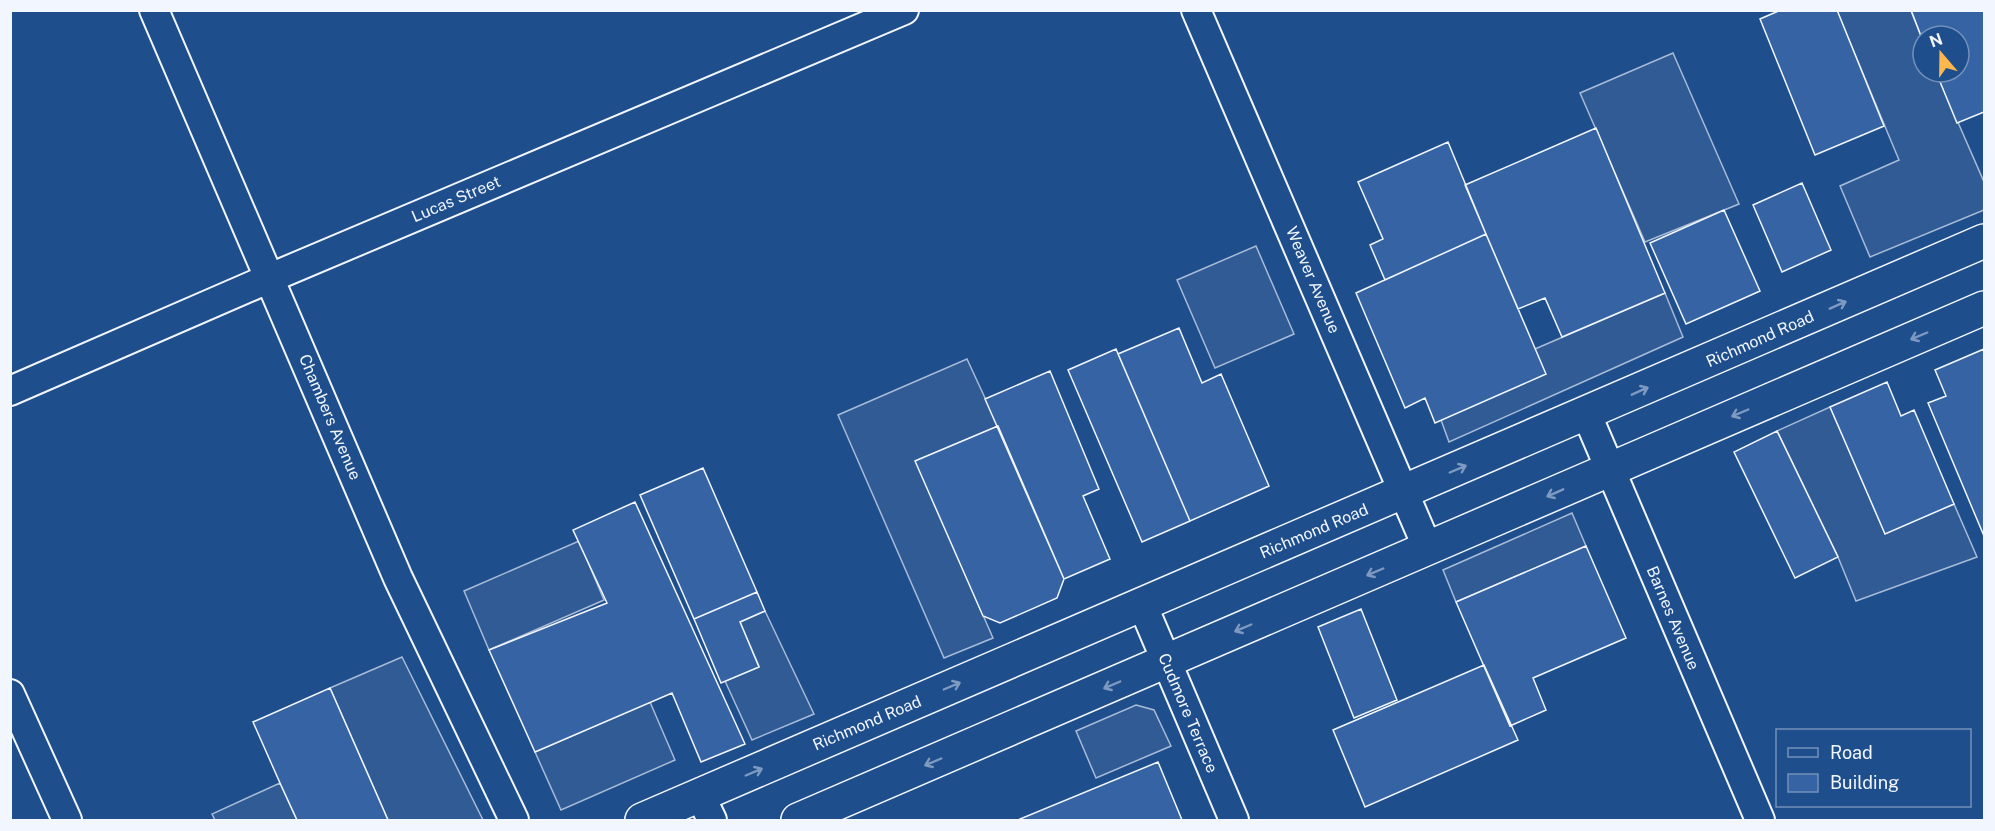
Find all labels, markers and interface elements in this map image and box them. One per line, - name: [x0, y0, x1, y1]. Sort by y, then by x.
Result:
- north arrow: [1911, 24, 1971, 84]
- text: N: [1927, 29, 1945, 51]
- street label: Lucas Street: [409, 172, 503, 226]
- street label: Weaver Avenue: [1282, 224, 1344, 336]
- one-way arrow: [1829, 299, 1847, 310]
- street label: Richmond Road: [1703, 307, 1817, 371]
- one-way arrow: [1911, 331, 1929, 342]
- street label: Chambers Avenue: [295, 351, 365, 483]
- one-way arrow: [1631, 385, 1649, 396]
- one-way arrow: [1732, 408, 1750, 419]
- one-way arrow: [1449, 463, 1467, 475]
- one-way arrow: [1547, 488, 1565, 500]
- street label: Richmond Road: [1257, 500, 1371, 562]
- street label: Barnes Avenue: [1643, 563, 1703, 673]
- one-way arrow: [1366, 567, 1384, 578]
- one-way arrow: [1234, 623, 1253, 634]
- street label: Cudmore Terrace: [1154, 650, 1222, 776]
- one-way arrow: [943, 680, 961, 691]
- one-way arrow: [1103, 680, 1121, 691]
- street label: Richmond Road: [810, 692, 924, 754]
- legend: [1776, 729, 1971, 807]
- text: Road: [1830, 742, 1873, 763]
- one-way arrow: [924, 757, 942, 768]
- one-way arrow: [744, 766, 763, 777]
- text: Building: [1830, 772, 1899, 793]

